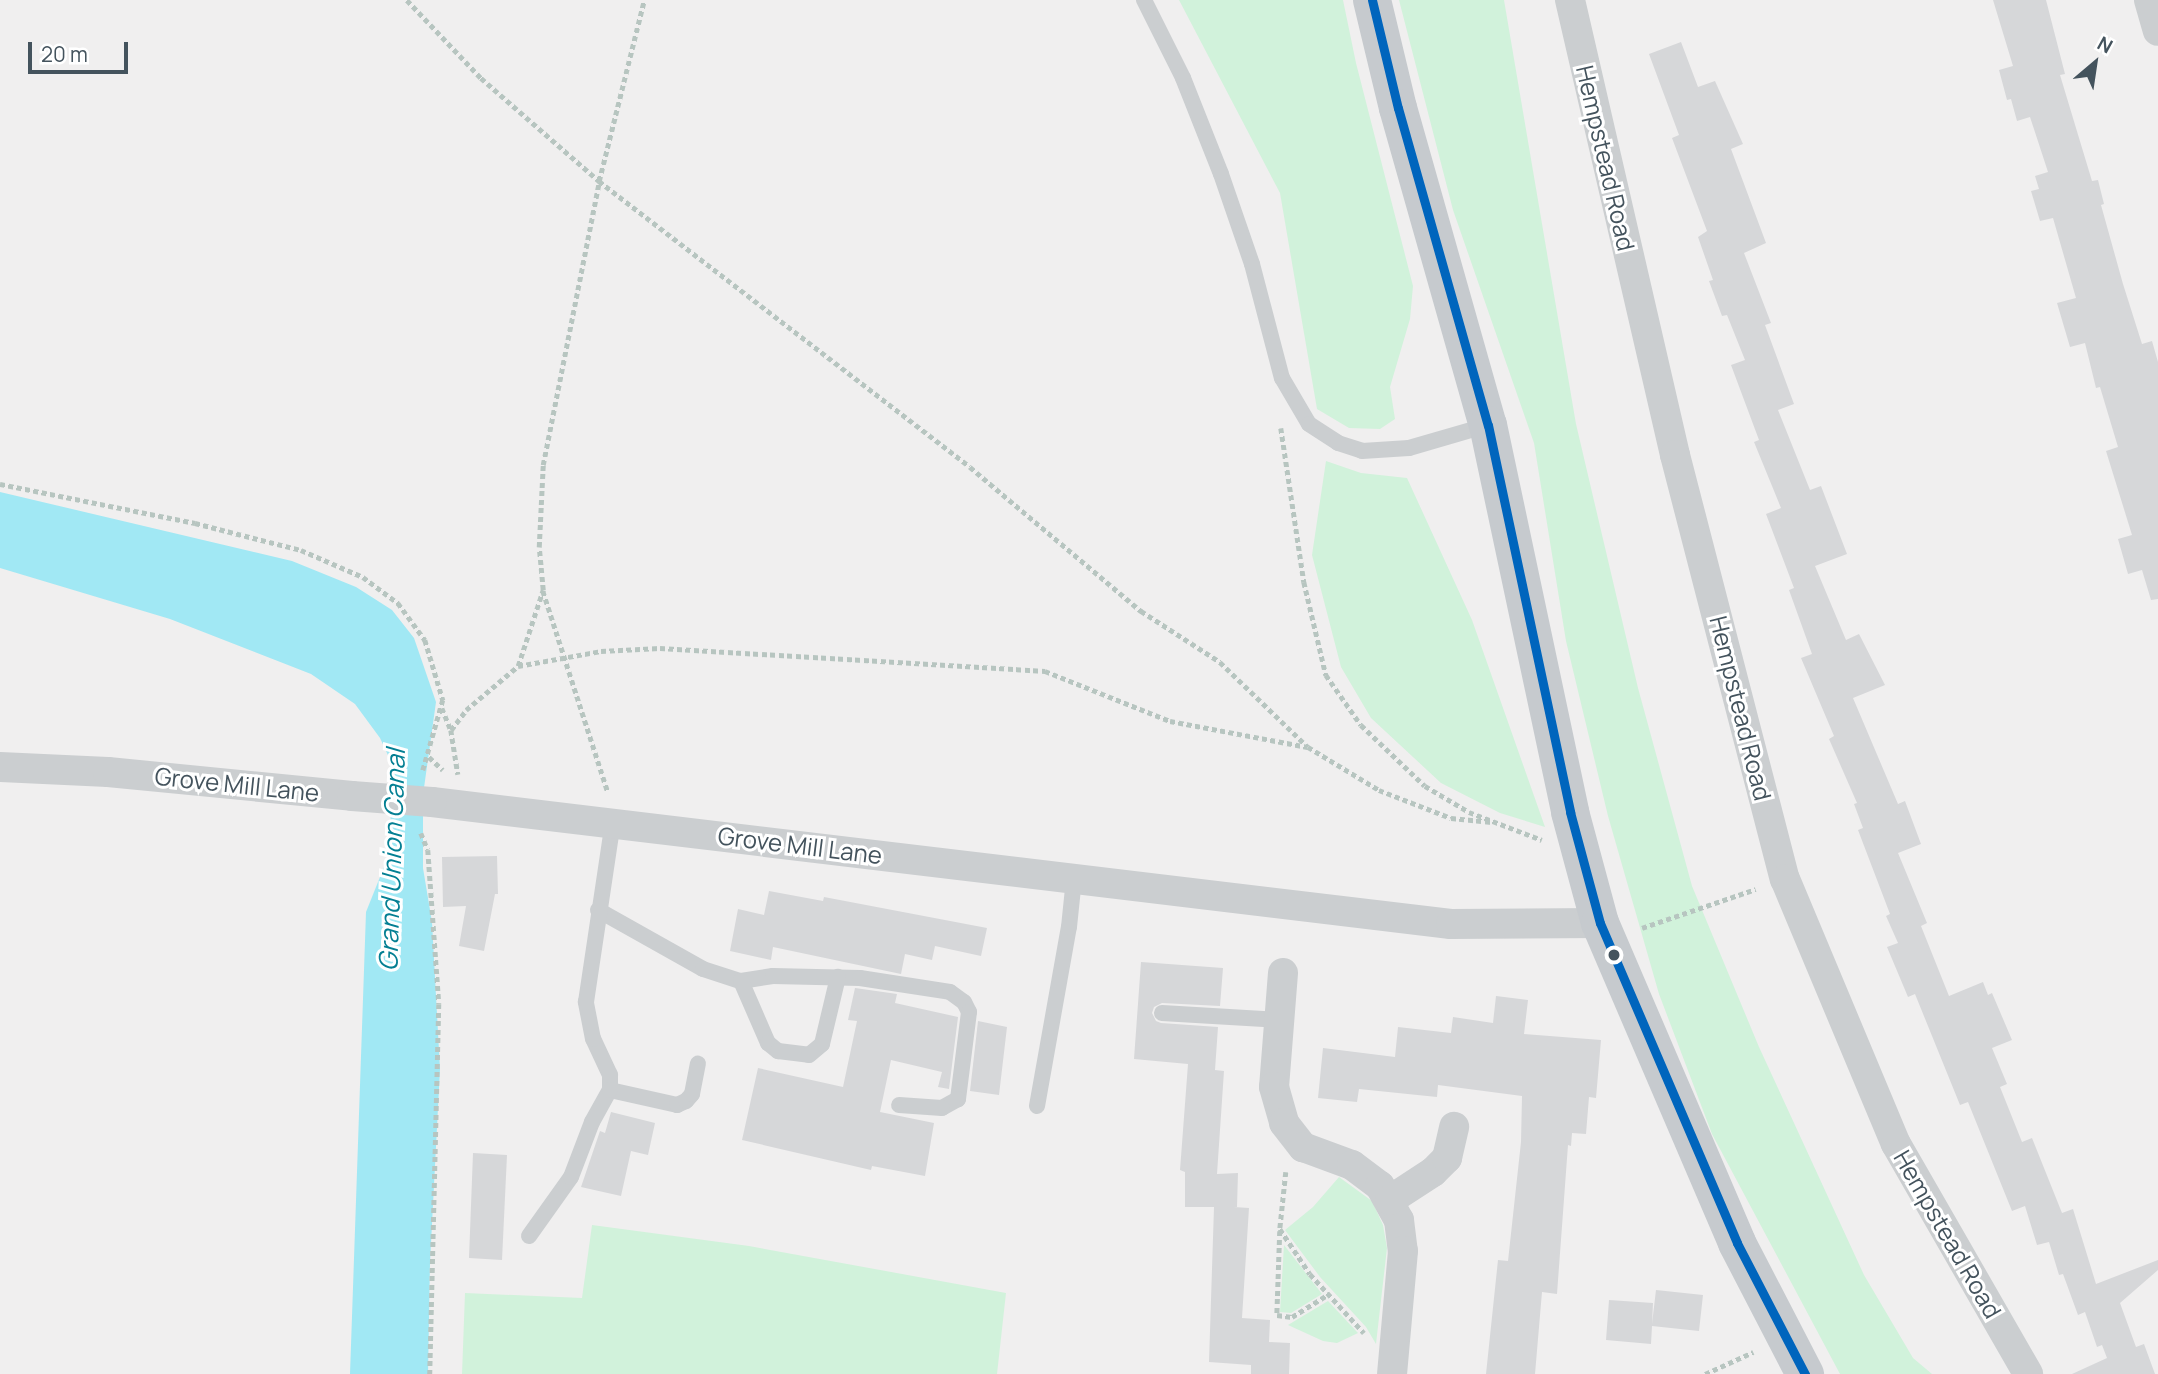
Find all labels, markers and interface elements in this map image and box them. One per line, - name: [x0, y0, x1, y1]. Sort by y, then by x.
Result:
- scale bar: [32, 28, 131, 72]
- north arrow: [2060, 28, 2130, 98]
- text: N: [2093, 30, 2117, 59]
- text: 20 m: [41, 40, 88, 68]
- street label: Hempstead Road: [1571, 63, 1641, 253]
- street label: Hempstead Road: [1704, 613, 1778, 803]
- water label: Grand Union Canal: [373, 748, 411, 972]
- street label: Grove Mill Lane: [153, 761, 321, 807]
- street label: Grove Mill Lane: [716, 821, 884, 869]
- unlabelled marker: [1607, 948, 1621, 962]
- street label: Hempstead Road: [1888, 1145, 2008, 1323]

